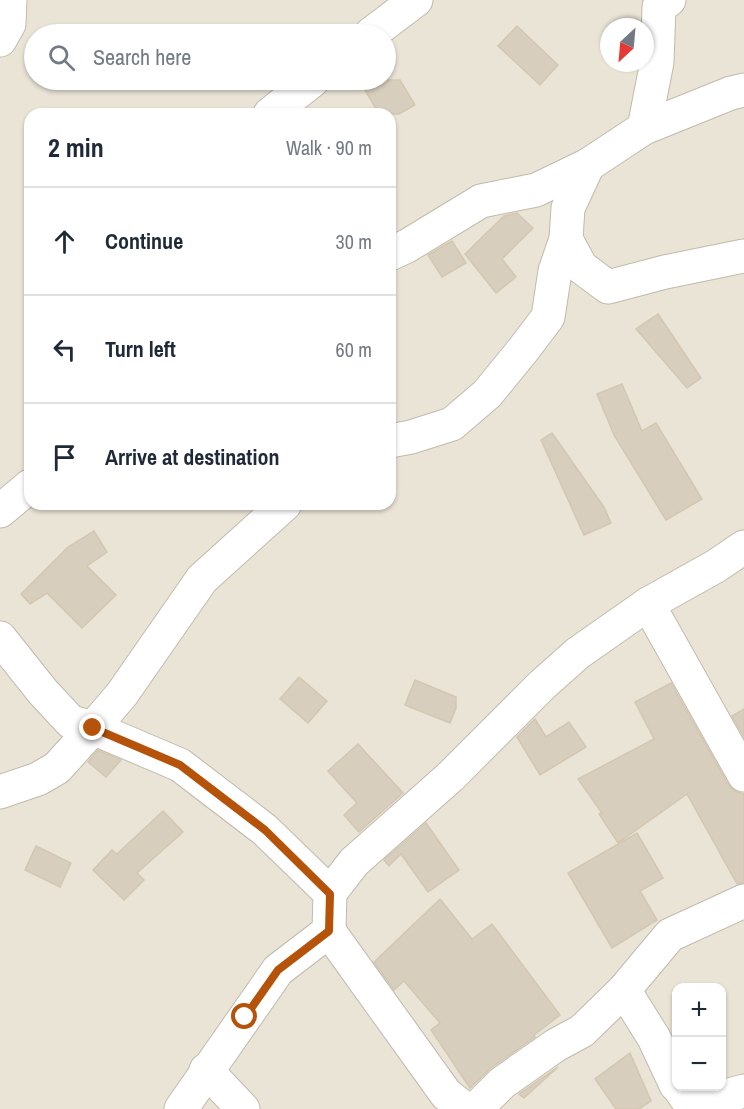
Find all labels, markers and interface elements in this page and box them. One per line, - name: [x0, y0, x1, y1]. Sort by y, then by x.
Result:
- north arrow: [600, 18, 654, 72]
- search box: [24, 24, 396, 90]
- icon: search: [45, 41, 78, 74]
- text: Search here: [93, 42, 191, 72]
- text: 2 min: [48, 130, 104, 165]
- text: Walk · 90 m: [286, 134, 372, 161]
- icon: ahead: [48, 225, 81, 258]
- text: Continue: [105, 226, 183, 256]
- text: 30 m: [336, 228, 372, 255]
- icon: left: [48, 333, 81, 366]
- text: Turn left: [105, 334, 176, 364]
- text: 60 m: [336, 336, 372, 363]
- icon: arrive: [48, 441, 81, 474]
- text: Arrive at destination: [105, 442, 279, 472]
- route end: [79, 714, 105, 740]
- map controls: [672, 983, 726, 1091]
- button: +: [672, 983, 726, 1037]
- route start: [231, 1003, 257, 1029]
- button: −: [672, 1037, 726, 1091]

